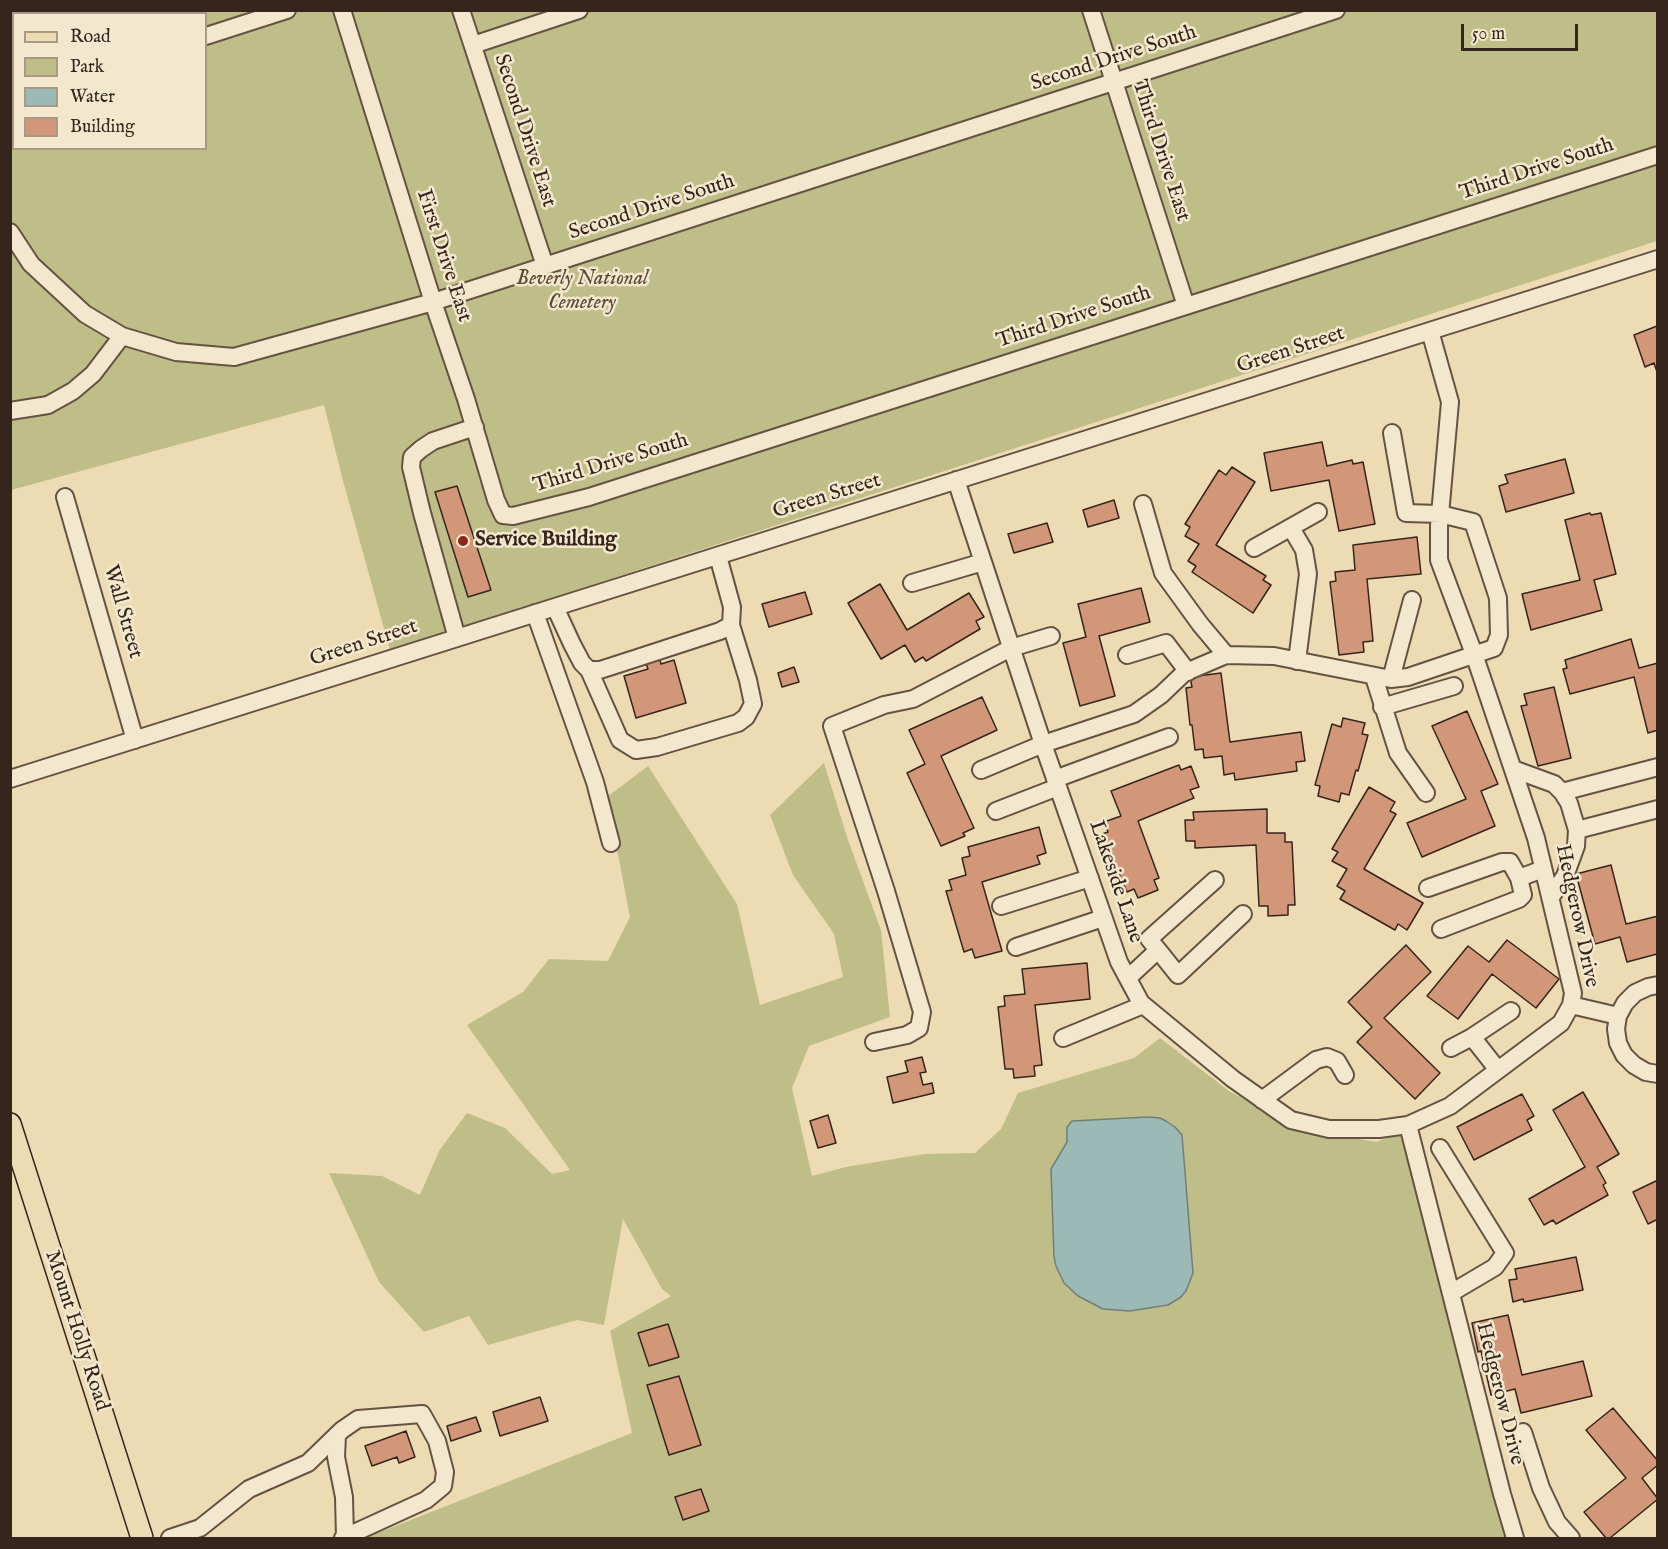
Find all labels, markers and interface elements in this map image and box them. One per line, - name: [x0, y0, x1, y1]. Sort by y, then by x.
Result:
- legend: [12, 12, 207, 150]
- scale bar: [1464, 12, 1581, 50]
- street label: Second Drive South: [1028, 20, 1200, 98]
- text: 50 m: [1472, 23, 1505, 46]
- text: Road: [70, 26, 111, 49]
- street label: Second Drive East: [487, 51, 561, 211]
- text: Park: [70, 56, 104, 79]
- street label: Third Drive East: [1125, 77, 1195, 225]
- text: Water: [70, 86, 115, 109]
- text: Building: [70, 116, 135, 139]
- street label: Third Drive South: [1457, 133, 1617, 207]
- street label: Second Drive South: [566, 169, 738, 247]
- street label: First Drive East: [410, 187, 476, 325]
- park label: Beverly National Cemetery: [516, 267, 648, 317]
- street label: Third Drive South: [994, 281, 1154, 355]
- street label: Green Street: [1234, 322, 1348, 380]
- street label: Third Drive South: [531, 428, 691, 500]
- street label: Green Street: [770, 469, 884, 525]
- place label: Service Building: [475, 528, 617, 554]
- marker: Service Building: [456, 534, 470, 548]
- street label: Wall Street: [97, 562, 147, 662]
- street label: Green Street: [307, 615, 421, 673]
- street label: Lakeside Lane: [1082, 817, 1148, 947]
- street label: Hedgerow Drive: [1549, 842, 1603, 990]
- street label: Mount Holly Road: [38, 1248, 114, 1414]
- street label: Hedgerow Drive: [1469, 1320, 1529, 1468]

